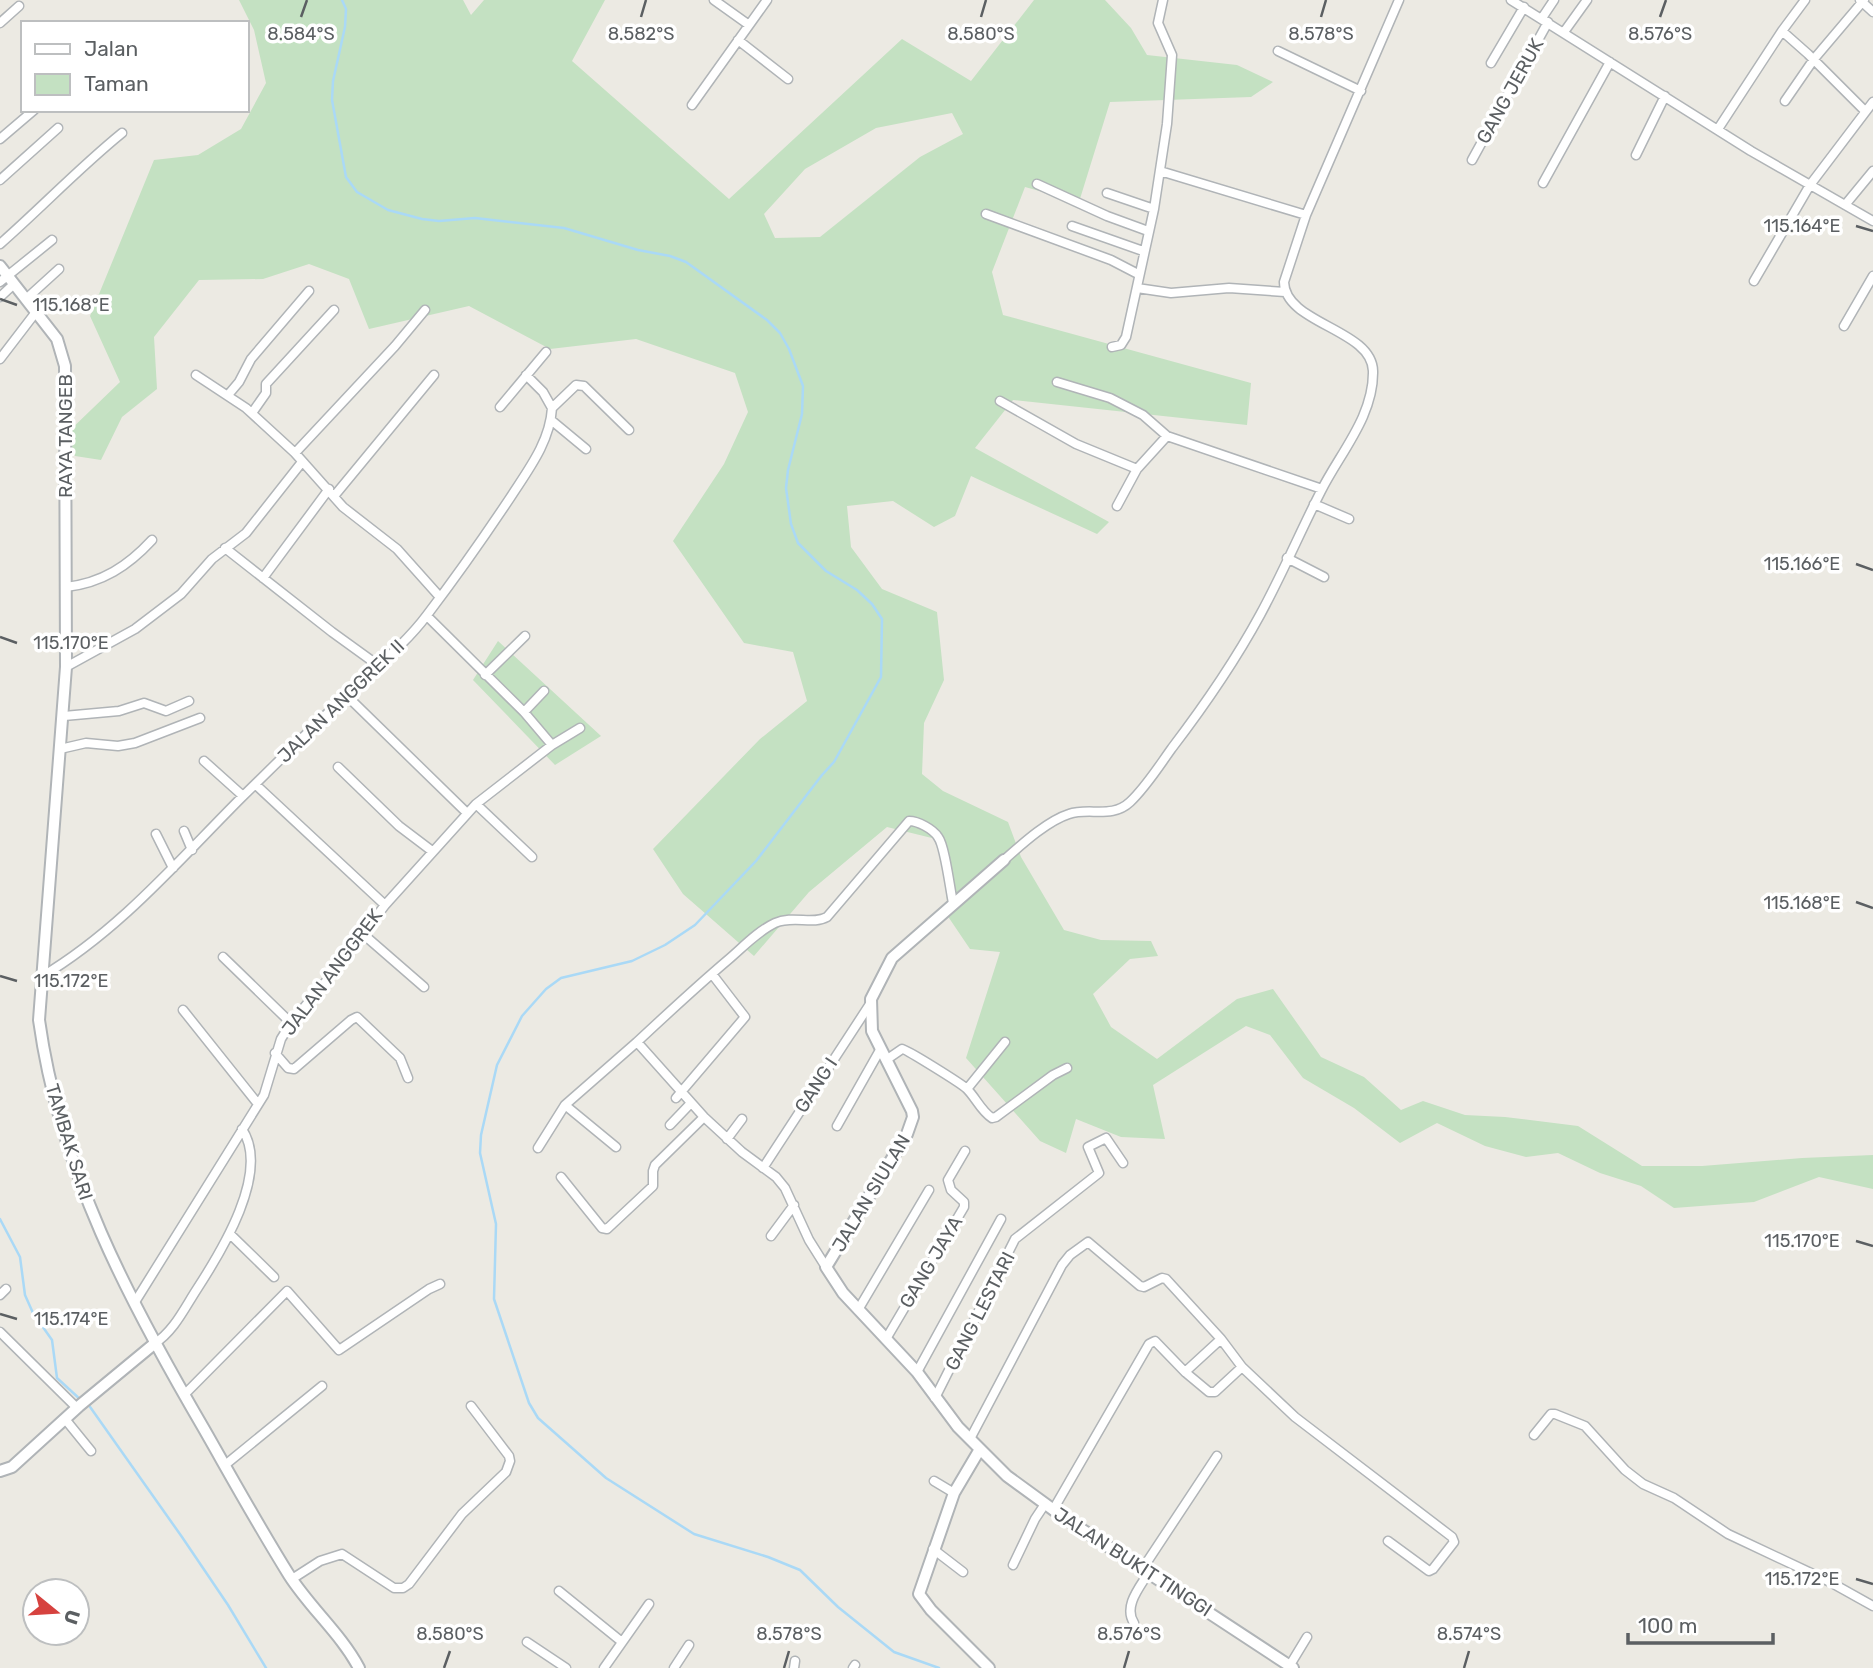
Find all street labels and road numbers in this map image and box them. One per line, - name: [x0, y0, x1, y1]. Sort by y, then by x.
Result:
- street label: GANG JERUK: [1472, 34, 1549, 148]
- street label: RAYA TANGEB: [54, 374, 77, 498]
- street label: JALAN ANGGREK II: [273, 635, 409, 767]
- street label: JALAN ANGGREK: [277, 904, 387, 1040]
- street label: GANG I: [790, 1053, 842, 1117]
- street label: TAMBAK SARI: [40, 1081, 98, 1203]
- street label: JALAN SIULAN: [827, 1130, 915, 1256]
- street label: GANG JAYA: [895, 1212, 968, 1312]
- street label: GANG LESTARI: [940, 1248, 1020, 1374]
- street label: JALAN BUKIT TINGGI: [1050, 1502, 1216, 1622]

